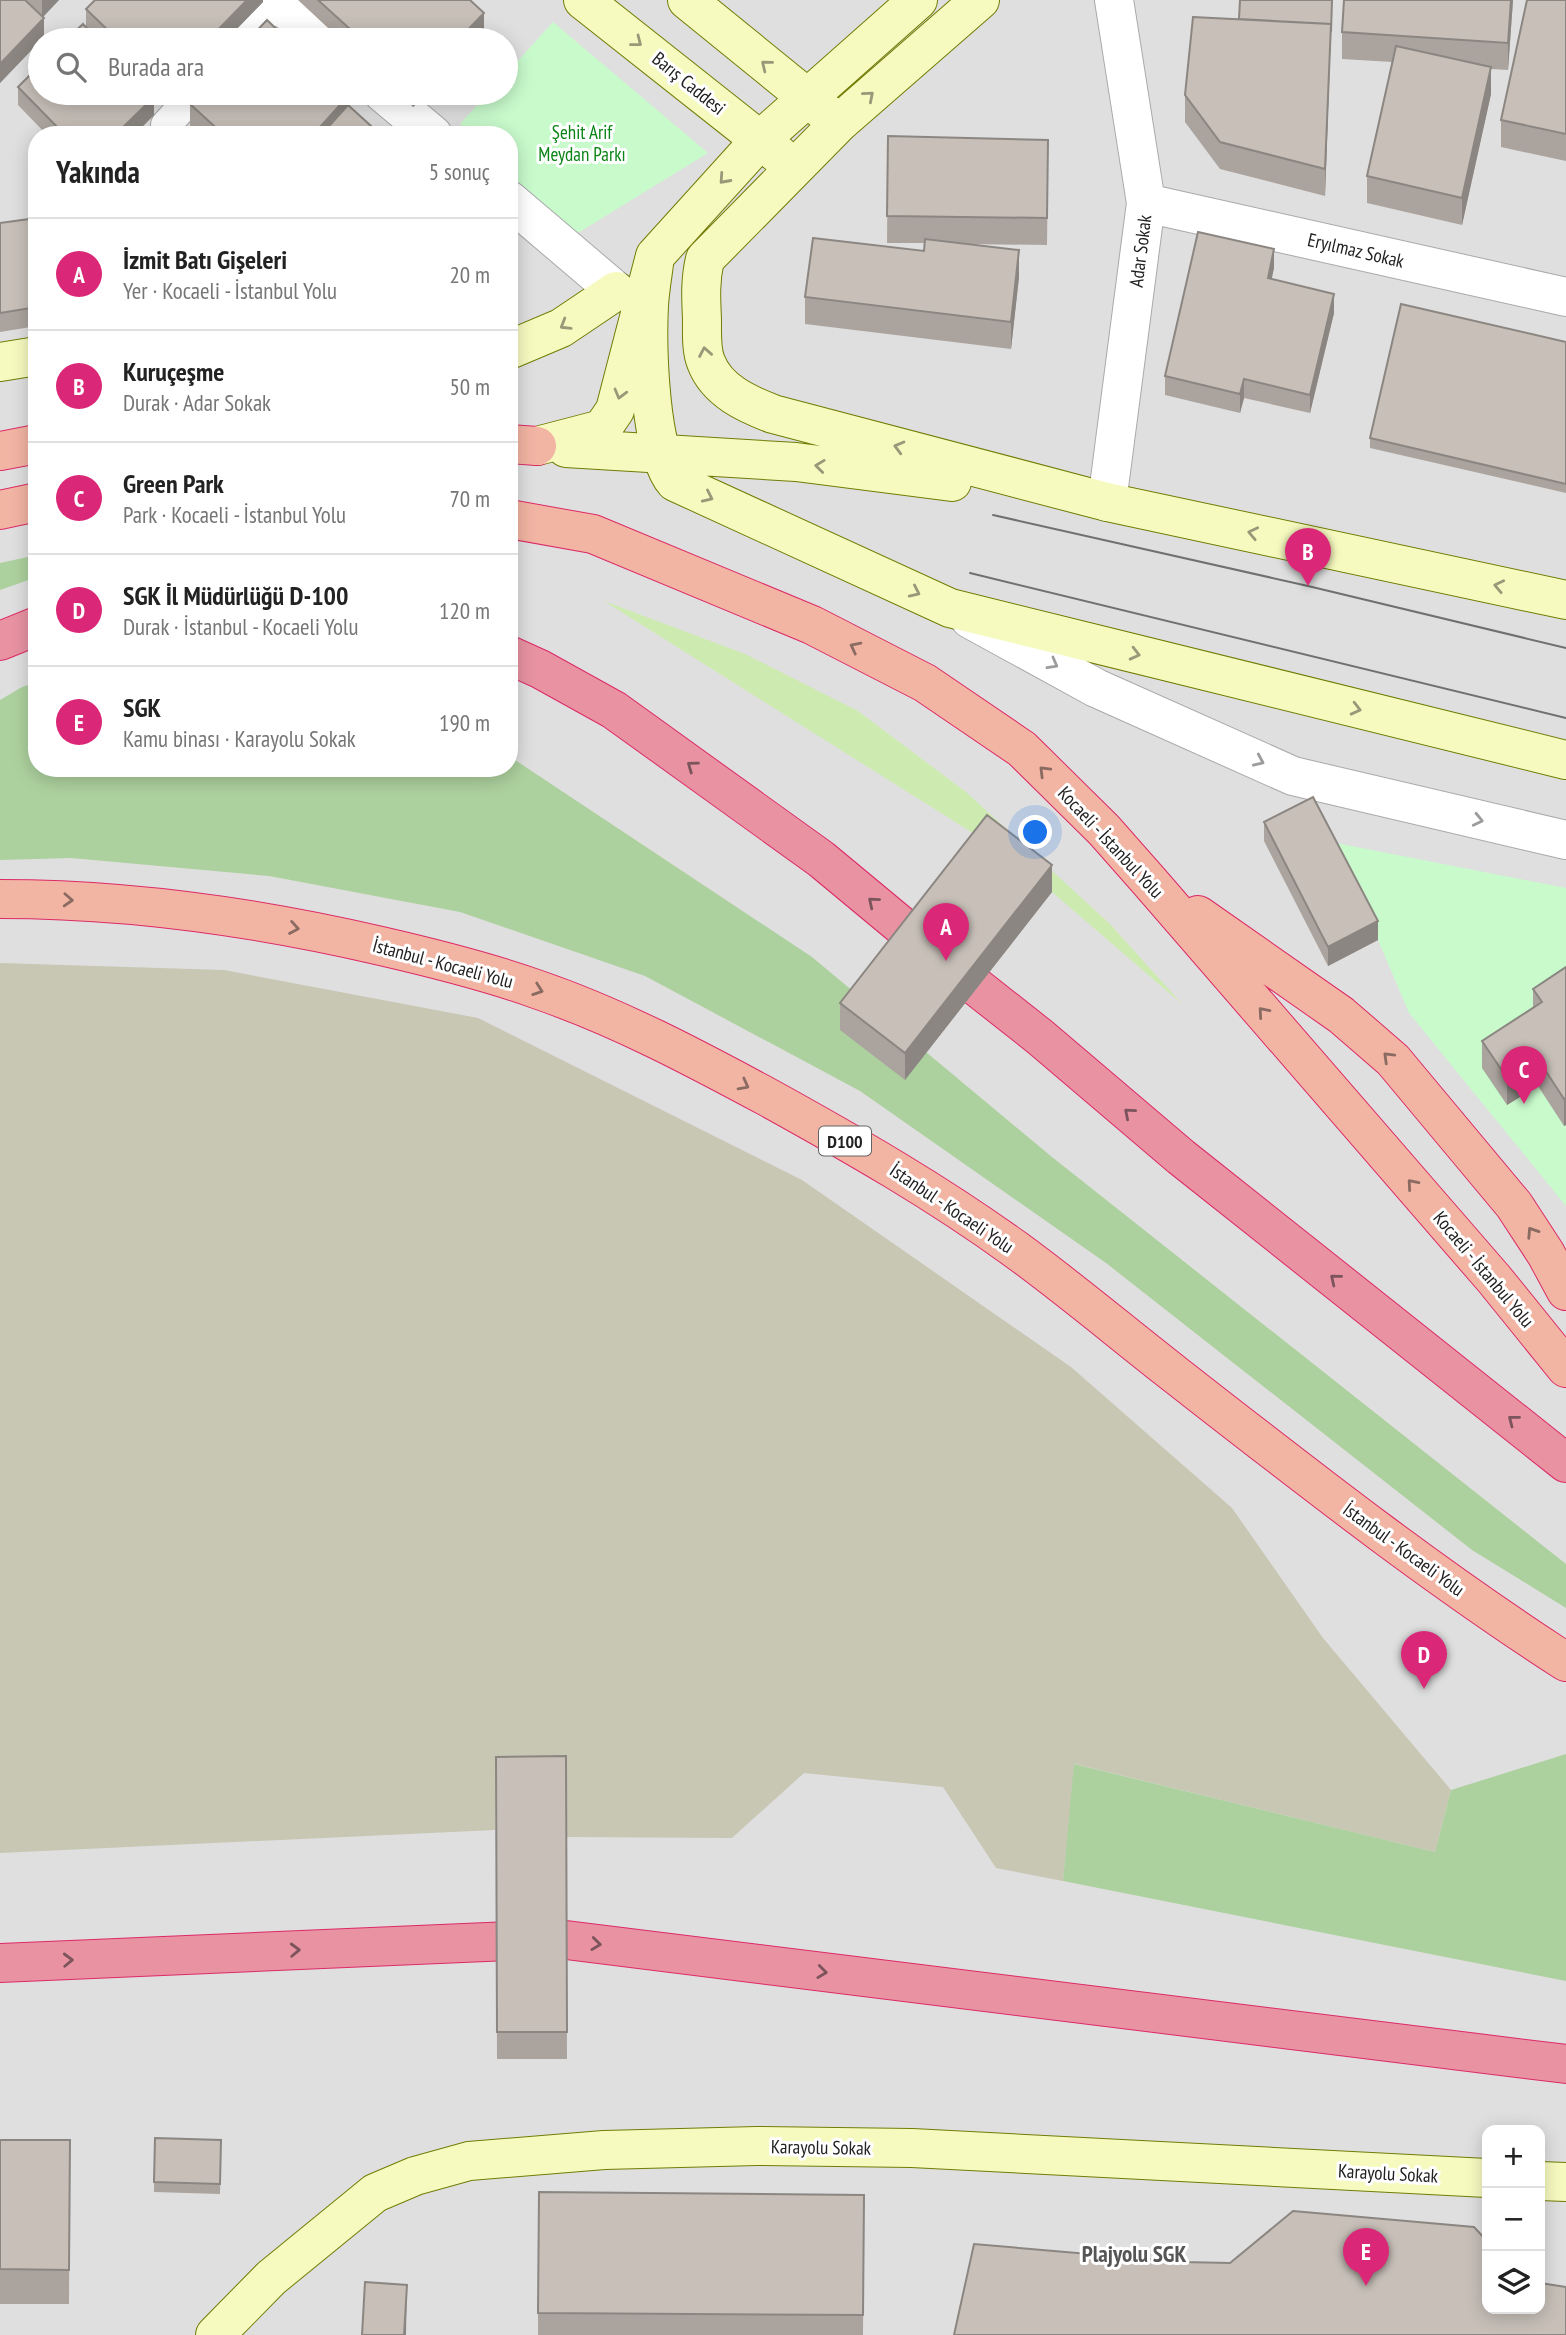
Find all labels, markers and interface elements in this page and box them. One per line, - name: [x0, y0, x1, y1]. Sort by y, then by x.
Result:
- search box: [28, 28, 518, 105]
- one-way arrow: [630, 33, 642, 46]
- street label: Barış Caddesi: [648, 46, 730, 120]
- icon: search: [52, 48, 90, 86]
- text: Burada ara: [108, 50, 204, 83]
- one-way arrow: [762, 61, 775, 73]
- one-way arrow: [861, 92, 874, 104]
- park label: Şehit Arif Meydan Parkı: [538, 120, 626, 166]
- text: Yakında: [56, 152, 140, 191]
- text: 5 sonuç: [429, 157, 490, 186]
- one-way arrow: [720, 171, 732, 184]
- street label: Adar Sokak: [1124, 213, 1156, 289]
- street label: Eryılmaz Sokak: [1305, 227, 1407, 273]
- text: İzmit Batı Gişeleri: [123, 243, 287, 276]
- text: A: [73, 260, 85, 289]
- text: 20 m: [449, 260, 490, 289]
- text: Yer · Kocaeli - İstanbul Yolu: [123, 276, 337, 305]
- one-way arrow: [560, 317, 573, 330]
- one-way arrow: [698, 346, 713, 358]
- text: Kuruçeşme: [123, 355, 224, 388]
- text: B: [73, 372, 85, 401]
- text: 50 m: [449, 372, 490, 401]
- one-way arrow: [614, 387, 628, 399]
- text: Durak · Adar Sokak: [123, 388, 271, 417]
- one-way arrow: [893, 441, 905, 455]
- one-way arrow: [815, 458, 826, 473]
- text: Green Park: [123, 467, 224, 500]
- text: C: [74, 484, 84, 513]
- text: 70 m: [449, 484, 490, 513]
- one-way arrow: [701, 489, 713, 503]
- text: Park · Kocaeli - İstanbul Yolu: [123, 500, 346, 529]
- one-way arrow: [1247, 527, 1259, 542]
- pin: B: [1285, 528, 1331, 586]
- text: SGK İl Müdürlüğü D-100: [123, 579, 348, 612]
- one-way arrow: [1493, 579, 1505, 594]
- one-way arrow: [908, 584, 920, 598]
- text: D: [73, 596, 85, 625]
- text: 120 m: [439, 596, 490, 625]
- text: Durak · İstanbul - Kocaeli Yolu: [123, 612, 358, 641]
- one-way arrow: [850, 642, 862, 656]
- one-way arrow: [1129, 646, 1141, 660]
- one-way arrow: [1045, 656, 1058, 670]
- text: SGK: [123, 691, 161, 724]
- one-way arrow: [1349, 701, 1361, 715]
- text: E: [74, 708, 84, 737]
- text: 190 m: [439, 708, 490, 737]
- text: Kamu binası · Karayolu Sokak: [123, 724, 356, 753]
- one-way arrow: [1251, 753, 1264, 767]
- one-way arrow: [687, 761, 699, 774]
- one-way arrow: [1040, 766, 1053, 779]
- street label: Kocaeli - İstanbul Yolu: [1053, 781, 1169, 903]
- one-way arrow: [1472, 811, 1484, 826]
- your location: [1018, 815, 1052, 849]
- one-way arrow: [63, 892, 74, 907]
- one-way arrow: [869, 898, 881, 911]
- pin: A: [923, 903, 969, 961]
- one-way arrow: [288, 920, 300, 935]
- street label: İstanbul - Kocaeli Yolu: [370, 933, 516, 993]
- one-way arrow: [531, 982, 543, 996]
- one-way arrow: [1259, 1007, 1271, 1020]
- pin: C: [1501, 1046, 1547, 1104]
- one-way arrow: [1383, 1052, 1396, 1065]
- one-way arrow: [737, 1077, 749, 1090]
- one-way arrow: [1124, 1109, 1137, 1121]
- road number: D100: [819, 1126, 871, 1156]
- street label: İstanbul - Kocaeli Yolu: [885, 1158, 1019, 1258]
- one-way arrow: [1408, 1179, 1420, 1192]
- street label: Kocaeli - İstanbul Yolu: [1428, 1206, 1540, 1332]
- one-way arrow: [1528, 1227, 1540, 1240]
- one-way arrow: [1330, 1275, 1343, 1287]
- one-way arrow: [1509, 1416, 1522, 1428]
- street label: İstanbul - Kocaeli Yolu: [1339, 1497, 1469, 1601]
- pin: D: [1401, 1631, 1447, 1689]
- one-way arrow: [590, 1937, 602, 1952]
- one-way arrow: [290, 1942, 301, 1957]
- one-way arrow: [63, 1952, 74, 1967]
- one-way arrow: [816, 1965, 828, 1980]
- map controls: [1482, 2125, 1545, 2314]
- button: +: [1482, 2125, 1545, 2188]
- street label: Karayolu Sokak: [771, 2134, 872, 2160]
- street label: Karayolu Sokak: [1337, 2158, 1439, 2188]
- button: −: [1482, 2188, 1545, 2251]
- pin: E: [1343, 2228, 1389, 2286]
- district label: Plajyolu SGK: [1082, 2239, 1186, 2268]
- button: layers: [1482, 2251, 1545, 2314]

